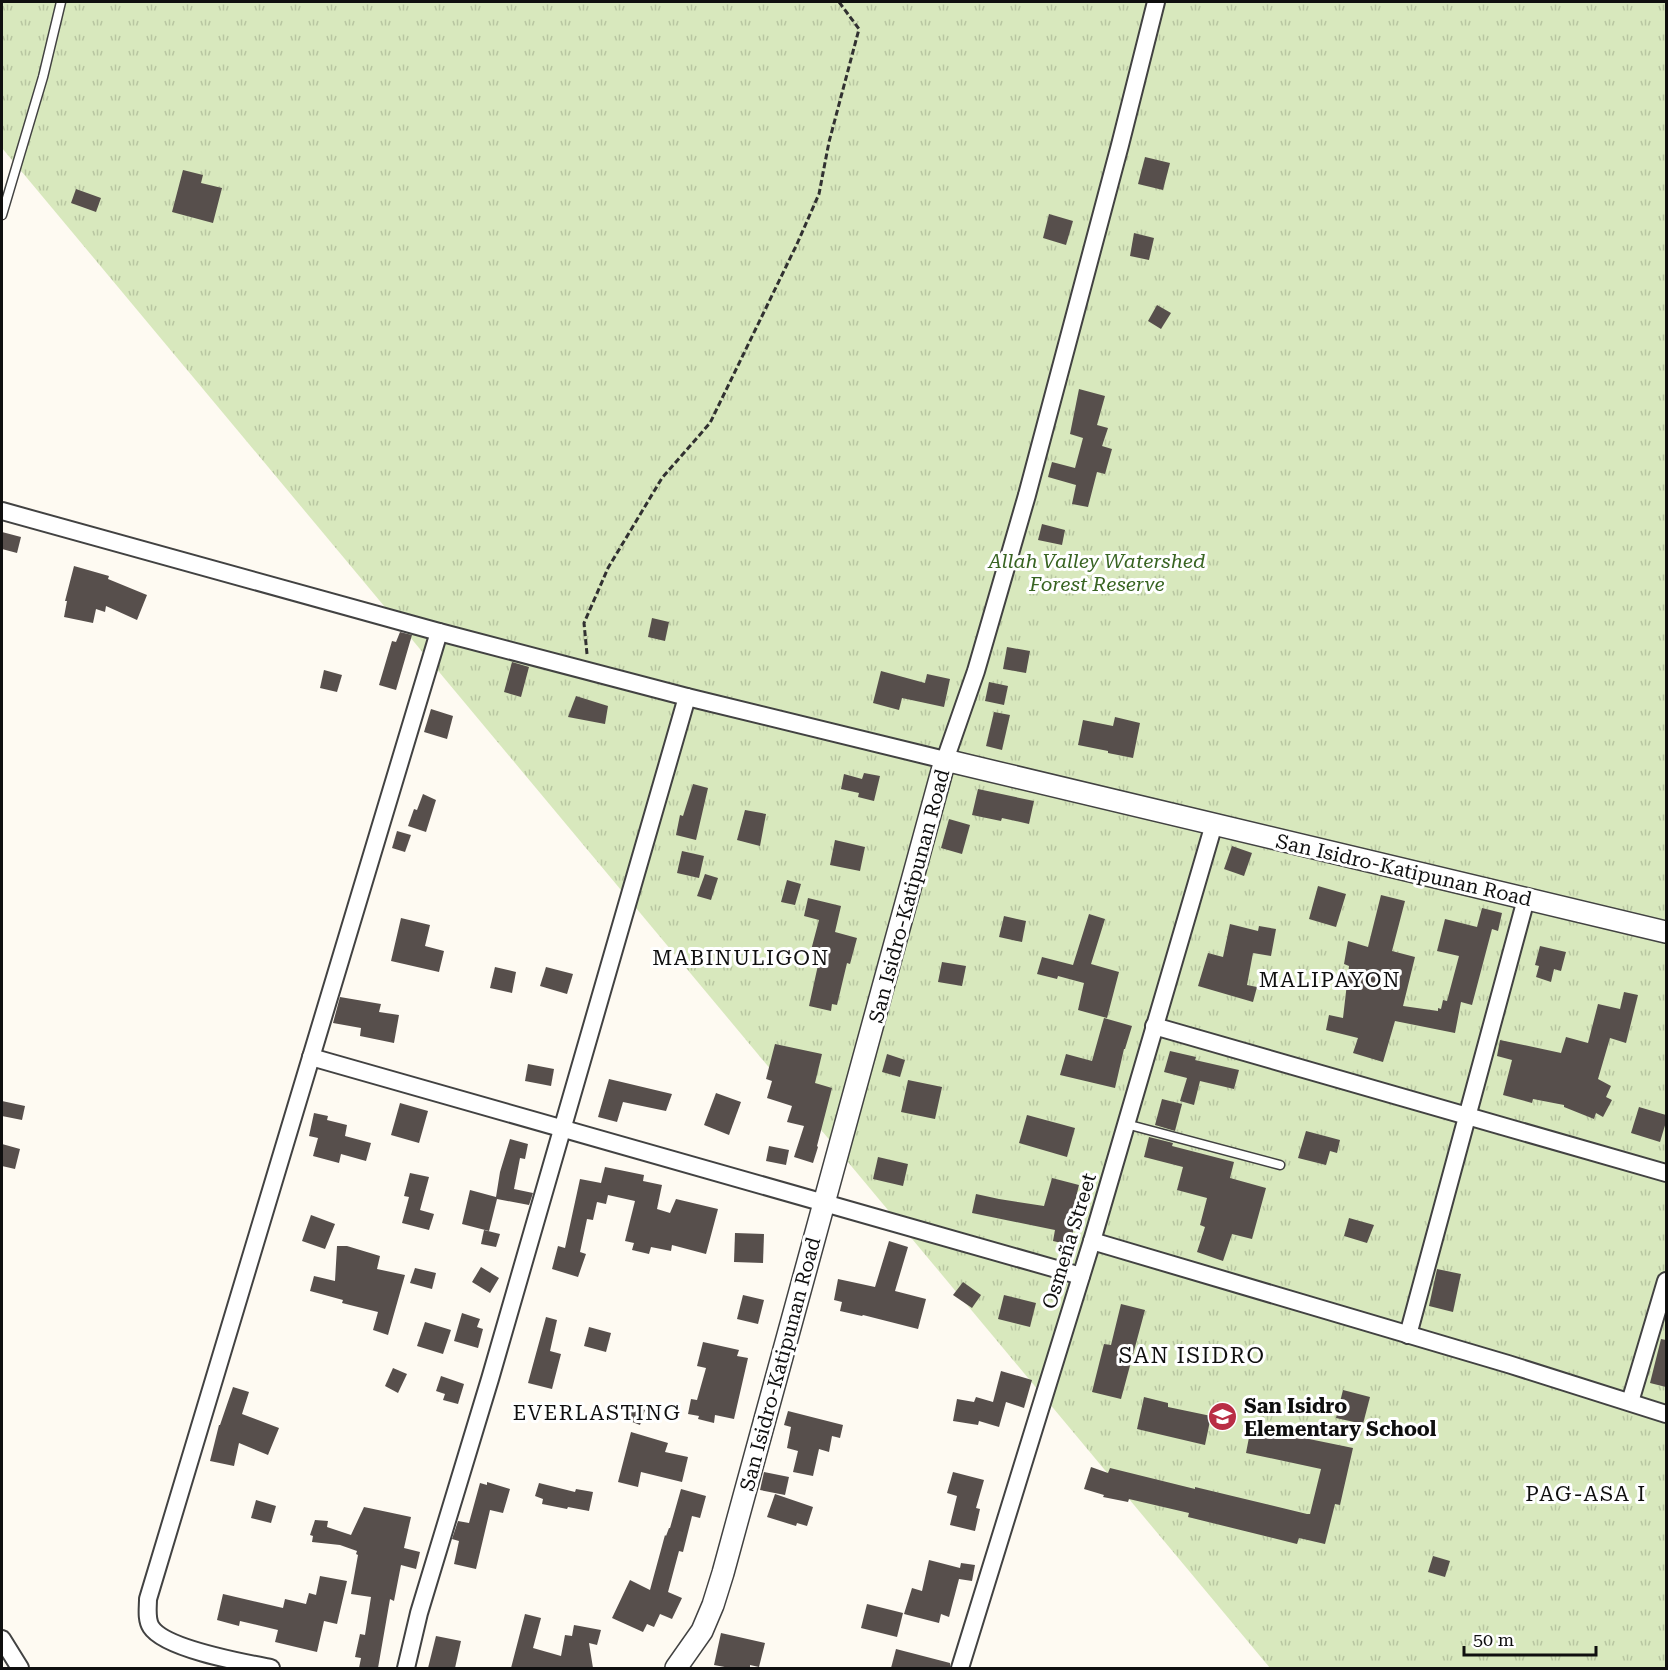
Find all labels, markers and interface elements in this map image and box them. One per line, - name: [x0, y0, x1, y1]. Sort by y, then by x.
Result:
- park label: Allah Valley Watershed Forest Reserve: [988, 549, 1205, 596]
- street label: San Isidro-Katipunan Road: [864, 766, 955, 1026]
- street label: San Isidro-Katipunan Road: [1274, 829, 1534, 911]
- district label: MABINULIGON: [652, 946, 830, 970]
- district label: MALIPAYON: [1259, 968, 1401, 992]
- street label: Osmeña Street: [1037, 1170, 1101, 1312]
- street label: San Isidro-Katipunan Road: [735, 1234, 826, 1494]
- district label: SAN ISIDRO: [1119, 1343, 1265, 1368]
- place label: San Isidro Elementary School: [1244, 1394, 1437, 1441]
- district label: EVERLASTING: [513, 1401, 681, 1425]
- school or university icon: San Isidro Elementary School: [1207, 1401, 1239, 1433]
- district label: PAG-ASA I: [1525, 1482, 1647, 1506]
- scale bar: [1464, 1619, 1596, 1657]
- text: 50 m: [1473, 1629, 1514, 1650]

